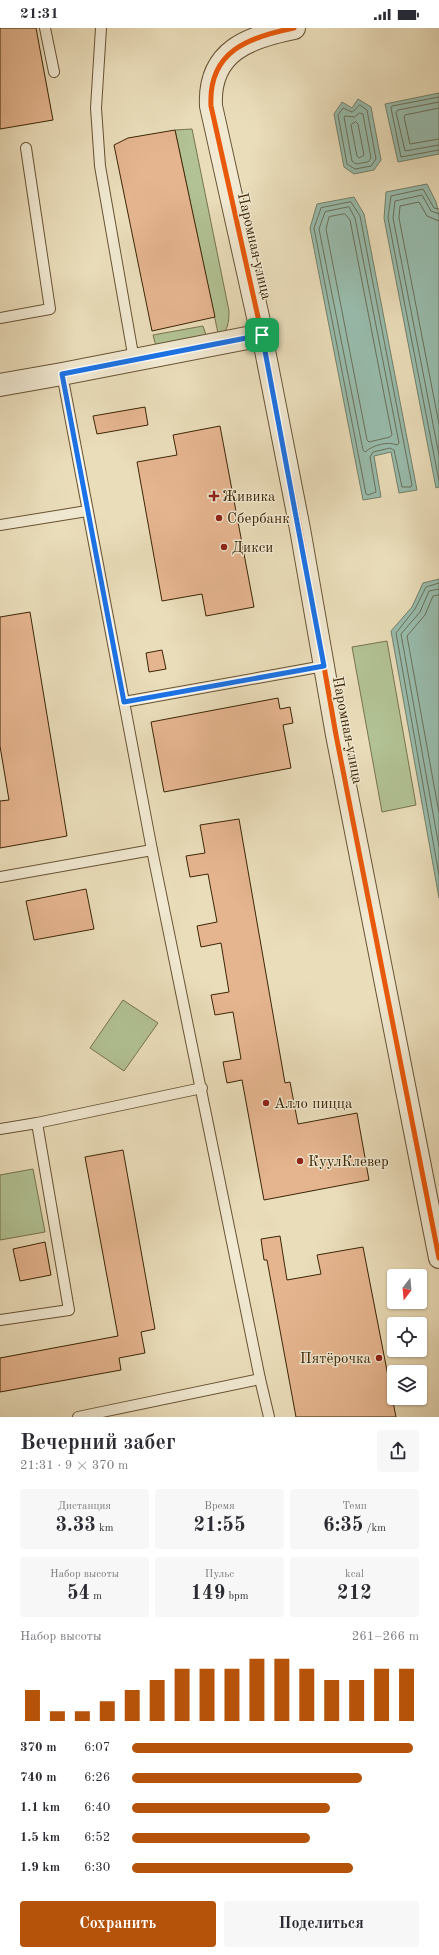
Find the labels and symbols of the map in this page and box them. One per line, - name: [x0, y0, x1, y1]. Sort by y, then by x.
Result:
- street label: Паромная улица: [234, 192, 273, 302]
- pin: [245, 318, 279, 352]
- place label: Живика: [222, 490, 276, 505]
- marker: Живика: [209, 491, 219, 501]
- place label: Сбербанк: [227, 512, 290, 527]
- marker: Сбербанк: [214, 513, 224, 523]
- place label: Дикси: [232, 541, 273, 556]
- marker: Дикси: [219, 542, 229, 552]
- street label: Паромная улица: [329, 675, 364, 786]
- place label: Алло пицца: [274, 1097, 353, 1112]
- marker: Алло пицца: [261, 1098, 271, 1108]
- place label: КуулКлевер: [308, 1155, 389, 1170]
- marker: КуулКлевер: [295, 1156, 305, 1166]
- north arrow: [387, 1269, 427, 1309]
- place label: Пятёрочка: [300, 1352, 372, 1367]
- marker: Пятёрочка: [374, 1353, 384, 1363]

